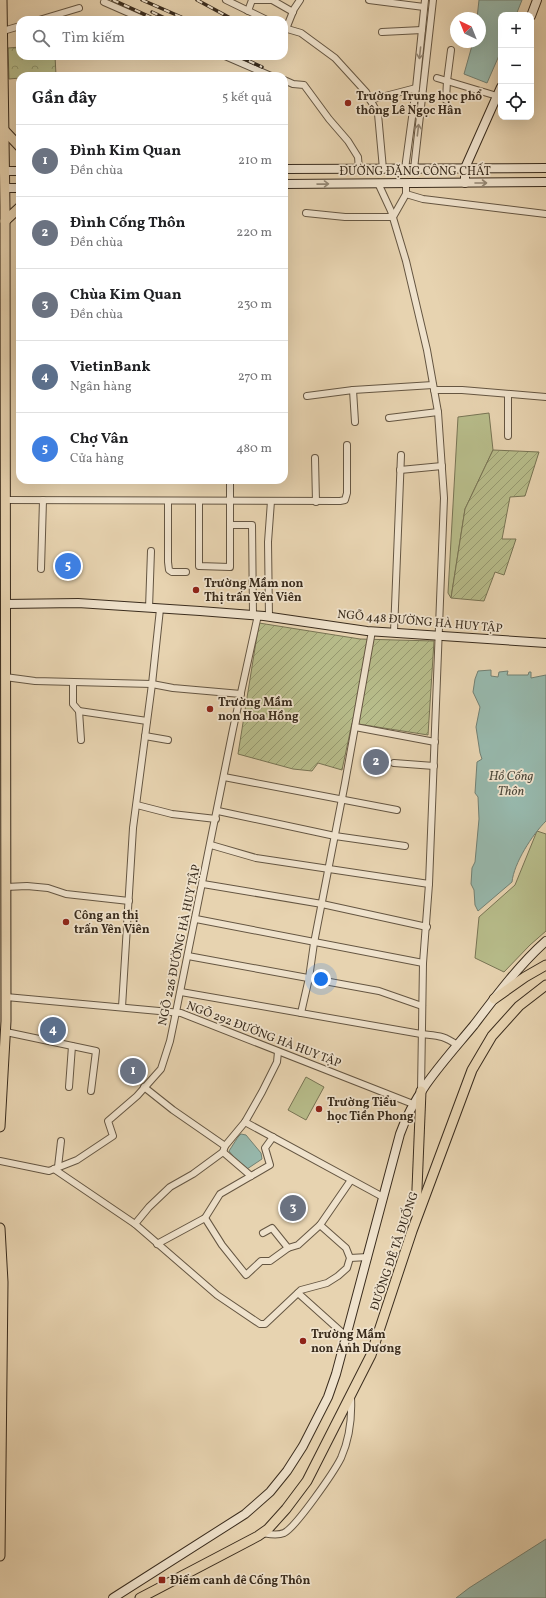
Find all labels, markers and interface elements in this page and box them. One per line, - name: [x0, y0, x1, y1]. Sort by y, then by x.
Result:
- north arrow: [450, 12, 486, 48]
- map controls: [498, 12, 534, 120]
- button: +: [498, 12, 534, 48]
- search box: [16, 16, 288, 60]
- icon: search: [30, 27, 52, 49]
- text: Tìm kiếm: [62, 28, 125, 49]
- one-way arrow: [416, 46, 423, 59]
- button: −: [498, 48, 534, 84]
- button: locate: [498, 84, 534, 120]
- text: Gần đây: [32, 87, 97, 110]
- text: 5 kết quả: [222, 89, 272, 107]
- place label: Trường Trung học phổ thông Lê Ngọc Hân: [356, 89, 482, 119]
- marker: Trường Trung học phổ thông Lê Ngọc Hân: [343, 98, 353, 108]
- one-way arrow: [414, 124, 422, 137]
- text: Đình Kim Quan: [70, 141, 181, 162]
- text: 1: [42, 152, 48, 170]
- text: 210 m: [238, 152, 272, 170]
- text: Đền chùa: [70, 162, 123, 180]
- street label: ĐƯỜNG ĐẶNG CÔNG CHẤT: [339, 162, 491, 180]
- one-way arrow: [474, 179, 487, 187]
- one-way arrow: [316, 180, 329, 187]
- text: Đình Cống Thôn: [70, 213, 186, 234]
- text: 2: [42, 224, 48, 242]
- text: 220 m: [236, 224, 272, 242]
- text: Đền chùa: [70, 234, 123, 252]
- text: Chùa Kim Quan: [70, 285, 182, 306]
- text: 3: [42, 296, 48, 314]
- text: 230 m: [237, 296, 272, 314]
- text: Đền chùa: [70, 306, 123, 324]
- text: VietinBank: [70, 357, 151, 378]
- text: 4: [41, 368, 49, 386]
- text: 270 m: [238, 368, 272, 386]
- text: Ngân hàng: [70, 378, 132, 396]
- text: Chợ Vân: [70, 429, 129, 450]
- text: 5: [42, 440, 48, 458]
- text: 480 m: [236, 440, 272, 458]
- text: Cửa hàng: [70, 450, 124, 468]
- pin: 5: [55, 551, 81, 581]
- place label: Trường Mầm non Thị trấn Yên Viên: [204, 576, 304, 606]
- marker: Trường Mầm non Thị trấn Yên Viên: [191, 585, 201, 595]
- street label: NGÕ 448 ĐƯỜNG HÀ HUY TẬP: [337, 606, 503, 637]
- place label: Trường Mầm non Hoa Hồng: [218, 695, 299, 725]
- marker: Trường Mầm non Hoa Hồng: [205, 704, 215, 714]
- pin: 2: [363, 747, 389, 777]
- water label: Hồ Cống Thôn: [489, 768, 533, 801]
- street label: NGÕ 226 ĐƯỜNG HÀ HUY TẬP: [154, 863, 205, 1027]
- place label: Công an thị trấn Yên Viên: [74, 908, 150, 938]
- marker: Công an thị trấn Yên Viên: [61, 917, 71, 927]
- your location: [311, 969, 331, 989]
- street label: NGÕ 292 ĐƯỜNG HÀ HUY TẬP: [184, 997, 344, 1072]
- pin: 4: [40, 1015, 66, 1045]
- pin: 1: [120, 1056, 146, 1086]
- place label: Trường Tiểu học Tiền Phong: [327, 1095, 414, 1125]
- marker: Trường Tiểu học Tiền Phong: [314, 1104, 324, 1114]
- street label: ĐƯỜNG ĐÊ TẢ ĐUỐNG: [365, 1189, 423, 1313]
- pin: 3: [280, 1193, 306, 1223]
- place label: Trường Mầm non Ánh Dương: [311, 1327, 401, 1357]
- marker: Trường Mầm non Ánh Dương: [298, 1336, 308, 1346]
- place label: Điếm canh đê Cống Thôn: [170, 1573, 310, 1589]
- marker: Điếm canh đê Cống Thôn: [157, 1575, 167, 1585]

